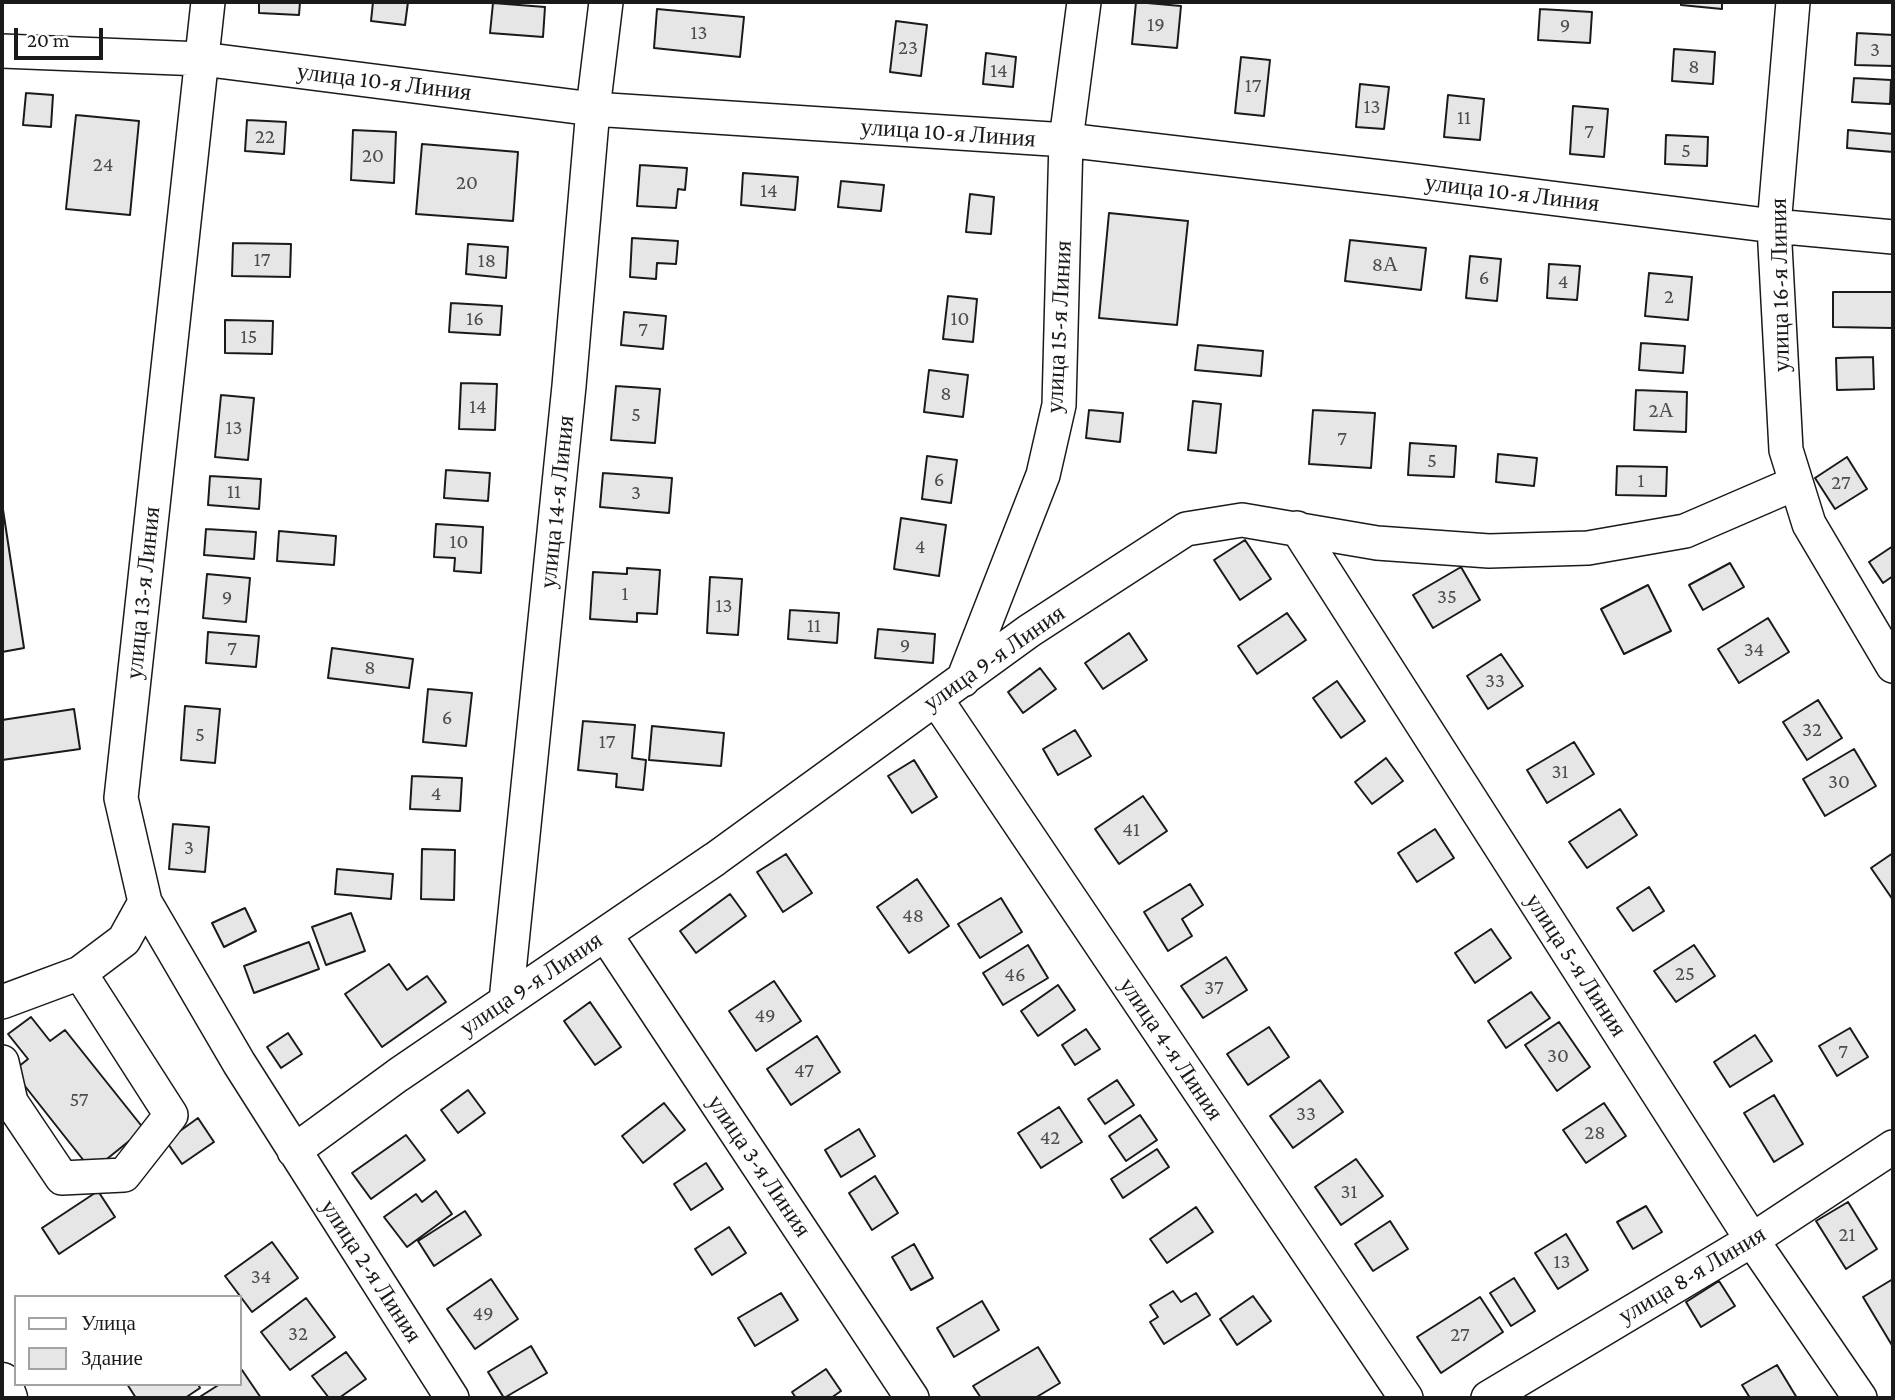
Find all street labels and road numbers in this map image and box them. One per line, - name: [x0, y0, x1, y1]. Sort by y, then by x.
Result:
- street label: улица 10-я Линия: [295, 57, 473, 107]
- street label: улица 10-я Линия: [859, 113, 1037, 153]
- street label: улица 10-я Линия: [1423, 168, 1601, 218]
- street label: улица 16-я Линия: [1764, 198, 1796, 372]
- street label: улица 15-я Линия: [1040, 240, 1078, 414]
- street label: улица 14-я Линия: [534, 414, 580, 590]
- street label: улица 13-я Линия: [120, 505, 166, 681]
- street label: улица 9-я Линия: [918, 599, 1070, 717]
- street label: улица 5-я Линия: [1519, 888, 1633, 1042]
- street label: улица 9-я Линия: [454, 926, 608, 1042]
- street label: улица 4-я Линия: [1113, 972, 1229, 1126]
- street label: улица 3-я Линия: [701, 1089, 817, 1243]
- street label: улица 2-я Линия: [314, 1194, 428, 1348]
- street label: улица 8-я Линия: [1613, 1220, 1771, 1330]

